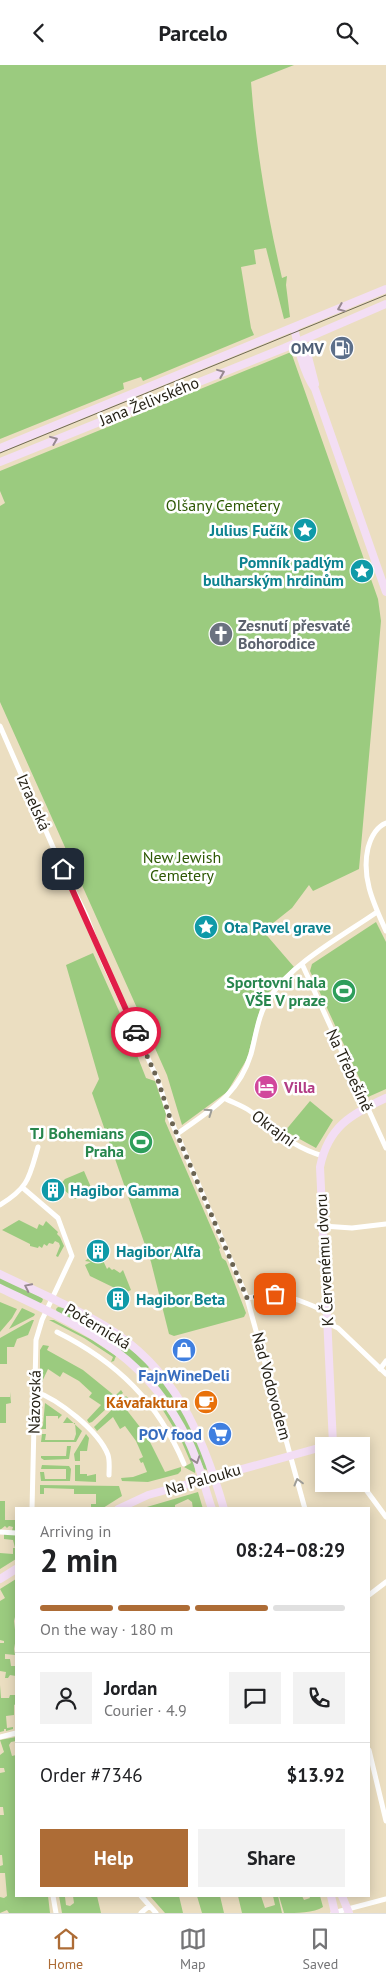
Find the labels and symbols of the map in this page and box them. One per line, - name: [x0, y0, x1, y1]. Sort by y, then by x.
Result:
- one-way arrow: [337, 302, 346, 312]
- fuel station icon: OMV: [329, 335, 355, 361]
- place label: OMV: [291, 338, 324, 358]
- one-way arrow: [216, 368, 225, 379]
- street label: Jana Želivského: [95, 372, 202, 430]
- one-way arrow: [49, 435, 58, 446]
- park label: Olšany Cemetery: [166, 495, 281, 515]
- place icon: Julius Fučík: [292, 517, 318, 543]
- place label: Julius Fučík: [209, 520, 288, 540]
- place label: Pomník padlým bulharským hrdinům: [203, 552, 344, 590]
- place icon: Pomník padlým bulharským hrdinům: [349, 558, 375, 584]
- place label: Zesnutí přesvaté Bohorodice: [238, 615, 351, 653]
- church icon: Zesnutí přesvaté Bohorodice: [208, 621, 234, 647]
- street label: Izraelská: [13, 770, 55, 834]
- park label: New Jewish Cemetery: [143, 847, 221, 885]
- pin: [42, 848, 84, 890]
- place icon: Ota Pavel grave: [193, 914, 219, 940]
- place label: Ota Pavel grave: [224, 917, 331, 937]
- place label: Sportovní hala VŠE V praze: [226, 972, 326, 1010]
- sports icon: Sportovní hala VŠE V praze: [331, 978, 357, 1004]
- courier: [111, 1007, 161, 1057]
- street label: Na Třebešíně: [322, 1025, 378, 1115]
- hotel icon: Villa: [253, 1074, 279, 1100]
- place label: Villa: [283, 1077, 315, 1097]
- street label: Okrajní: [248, 1105, 300, 1151]
- one-way arrow: [203, 1109, 213, 1118]
- place label: TJ Bohemians Praha: [30, 1123, 124, 1161]
- sports icon: TJ Bohemians Praha: [128, 1129, 154, 1155]
- building icon: Hagibor Gamma: [40, 1177, 66, 1203]
- place label: Hagibor Gamma: [70, 1180, 179, 1200]
- street label: K Červenému dvoru: [311, 1193, 337, 1327]
- building icon: Hagibor Alfa: [85, 1238, 111, 1264]
- place label: Hagibor Alfa: [116, 1241, 201, 1261]
- pin: [254, 1273, 296, 1315]
- one-way arrow: [24, 1283, 33, 1293]
- building icon: Hagibor Beta: [105, 1286, 131, 1312]
- place label: Hagibor Beta: [136, 1289, 225, 1309]
- street label: Počernická: [61, 1299, 135, 1353]
- street label: Nad Vodovodem: [248, 1330, 296, 1442]
- shop icon: FajnWineDeli: [171, 1337, 197, 1363]
- place label: FajnWineDeli: [138, 1365, 230, 1385]
- street label: Názovská: [23, 1370, 45, 1434]
- cafe icon: Kávafaktura: [193, 1389, 219, 1415]
- place label: Kávafaktura: [106, 1392, 188, 1412]
- supermarket icon: POV food: [207, 1421, 233, 1447]
- place label: POV food: [139, 1424, 202, 1444]
- one-way arrow: [190, 1456, 200, 1464]
- street label: Na Palouku: [163, 1459, 243, 1499]
- one-way arrow: [293, 1478, 304, 1487]

